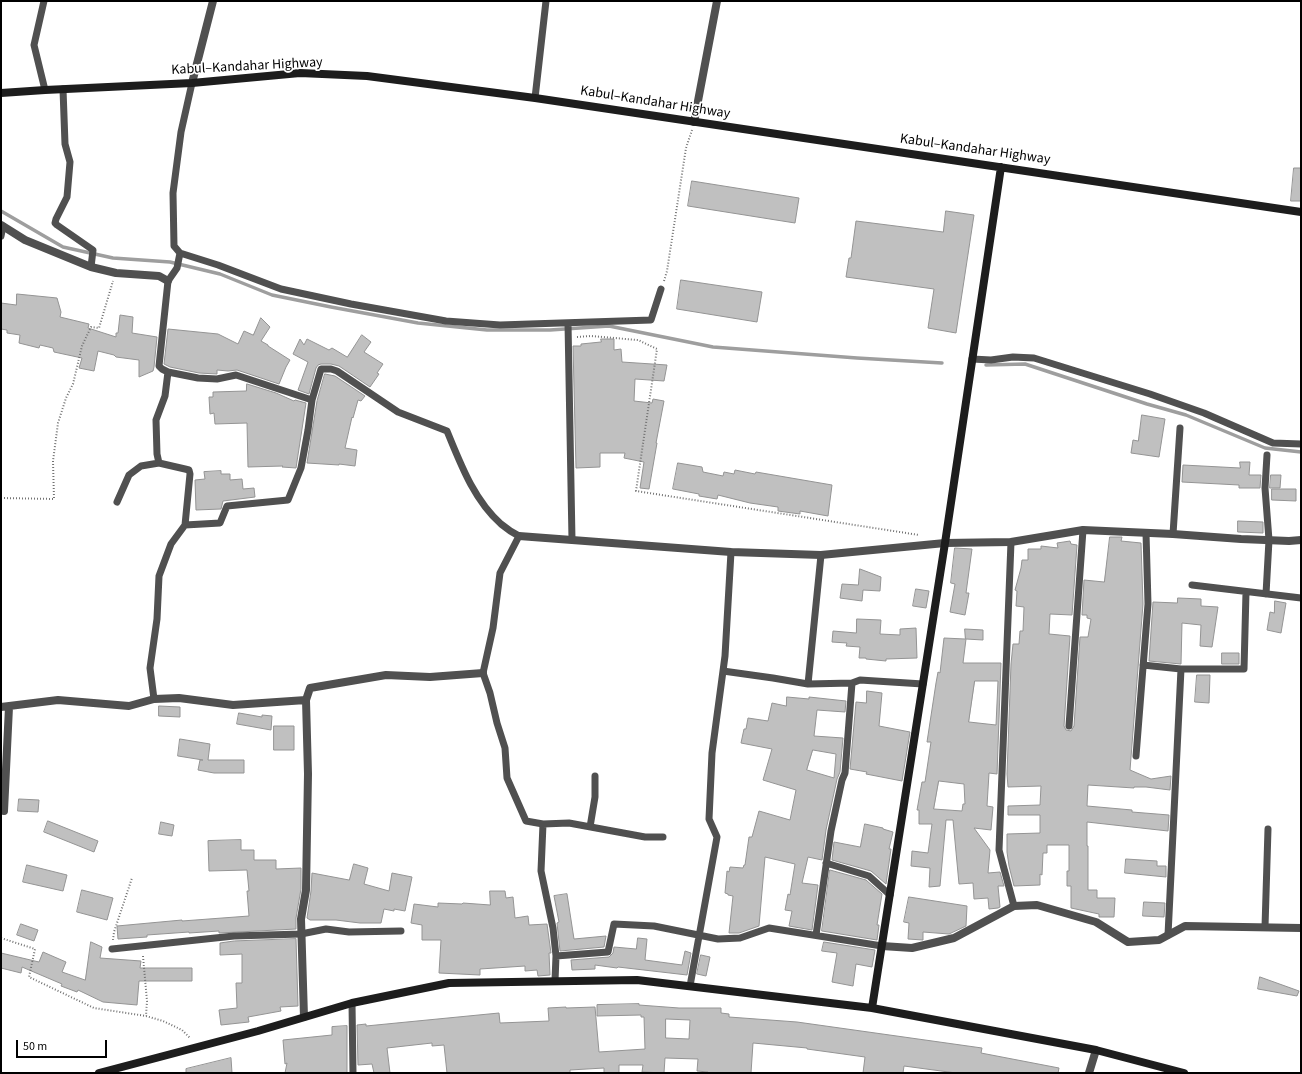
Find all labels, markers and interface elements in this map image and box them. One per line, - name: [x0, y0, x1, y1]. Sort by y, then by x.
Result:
- street label: Kabul–Kandahar Highway: [171, 55, 323, 79]
- street label: Kabul–Kandahar Highway: [579, 83, 731, 123]
- street label: Kabul–Kandahar Highway: [899, 131, 1051, 169]
- scale bar: [18, 1032, 109, 1058]
- text: 50 m: [23, 1038, 47, 1055]

